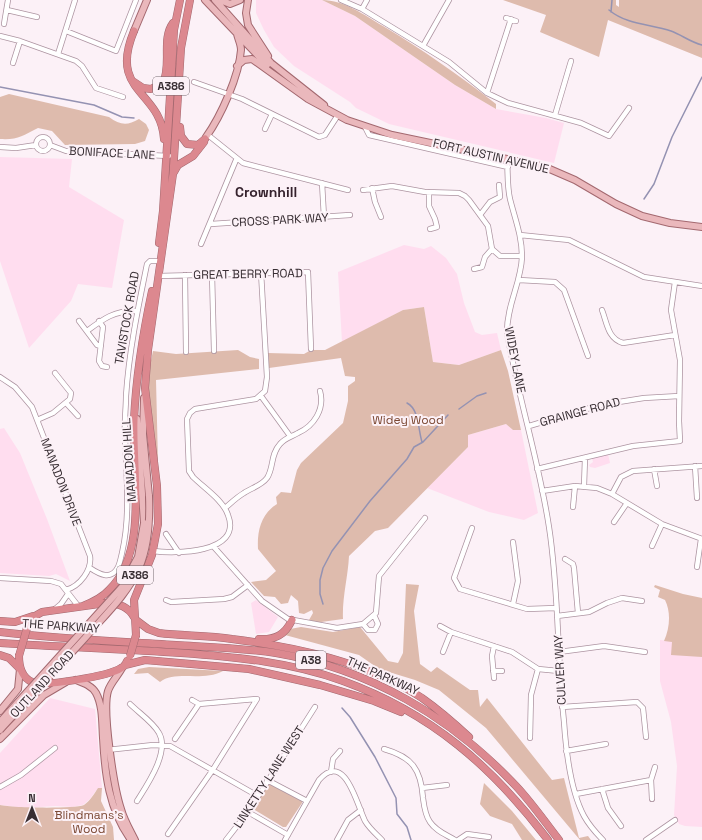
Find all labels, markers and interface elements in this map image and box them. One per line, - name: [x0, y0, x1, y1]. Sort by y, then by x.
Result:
- road number: A386: [153, 77, 189, 95]
- street label: FORT AUSTIN AVENUE: [431, 135, 551, 177]
- street label: BONIFACE LANE: [68, 143, 156, 163]
- district label: Crownhill: [235, 183, 297, 201]
- street label: CROSS PARK WAY: [231, 209, 330, 231]
- street label: GREAT BERRY ROAD: [193, 265, 303, 283]
- street label: TAVISTOCK ROAD: [111, 270, 143, 366]
- street label: WIDEY LANE: [501, 325, 529, 395]
- street label: GRAINGE ROAD: [538, 394, 622, 430]
- park label: Widey Wood: [372, 412, 444, 428]
- street label: MANADON HILL: [118, 417, 140, 503]
- street label: MANADON DRIVE: [37, 436, 85, 529]
- road number: A386: [117, 566, 153, 584]
- street label: THE PARKWAY: [22, 615, 101, 637]
- street label: CULVER WAY: [550, 634, 570, 705]
- street label: OUTLAND ROAD: [6, 647, 78, 721]
- road number: A38: [296, 651, 326, 669]
- street label: THE PARKWAY: [344, 653, 422, 699]
- street label: LINKETTY LANE WEST: [230, 723, 308, 831]
- north arrow: [12, 788, 52, 828]
- text: N: [28, 791, 36, 805]
- park label: Blindmans's Wood: [54, 807, 124, 837]

